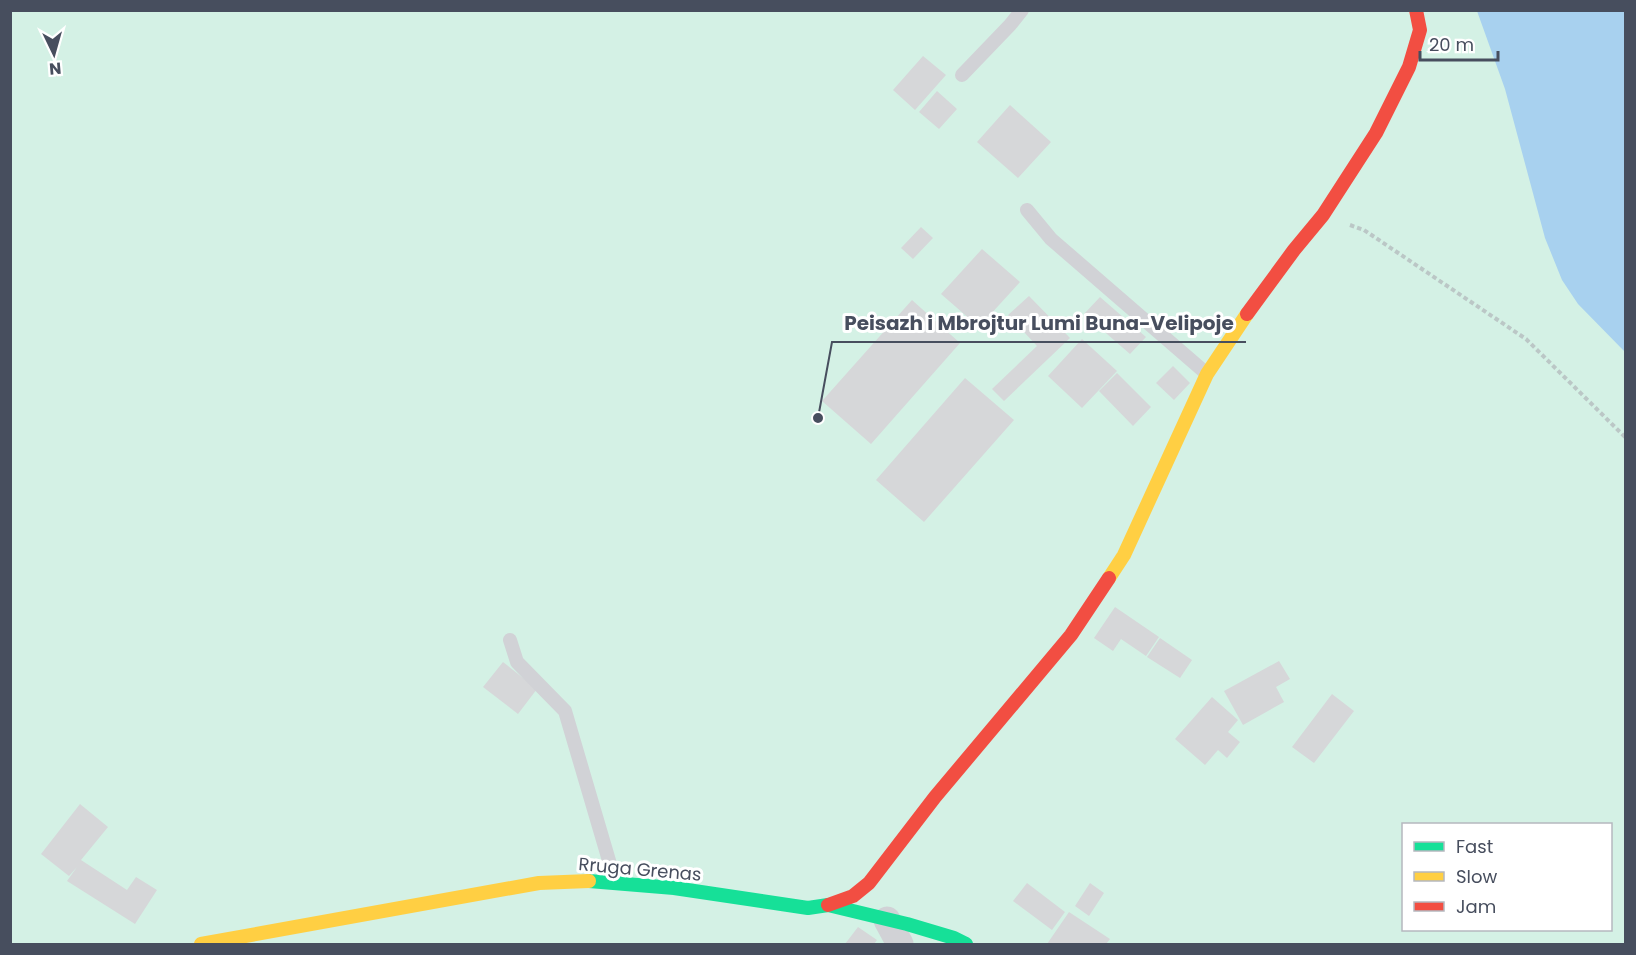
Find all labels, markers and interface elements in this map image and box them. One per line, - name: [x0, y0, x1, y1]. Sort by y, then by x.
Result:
- north arrow: [24, 24, 84, 84]
- scale bar: [1420, 24, 1498, 62]
- text: 20 m: [1429, 32, 1474, 57]
- text: N: [48, 56, 62, 80]
- callout: Peisazh i Mbrojtur Lumi Buna-Velipoje: [832, 304, 1246, 342]
- text: Peisazh i Mbrojtur Lumi Buna-Velipoje: [844, 309, 1234, 337]
- legend: [1402, 823, 1612, 931]
- text: Fast: [1456, 834, 1493, 859]
- street label: Rruga Grenas: [578, 851, 702, 887]
- text: Slow: [1456, 864, 1498, 889]
- text: Jam: [1456, 894, 1496, 919]

